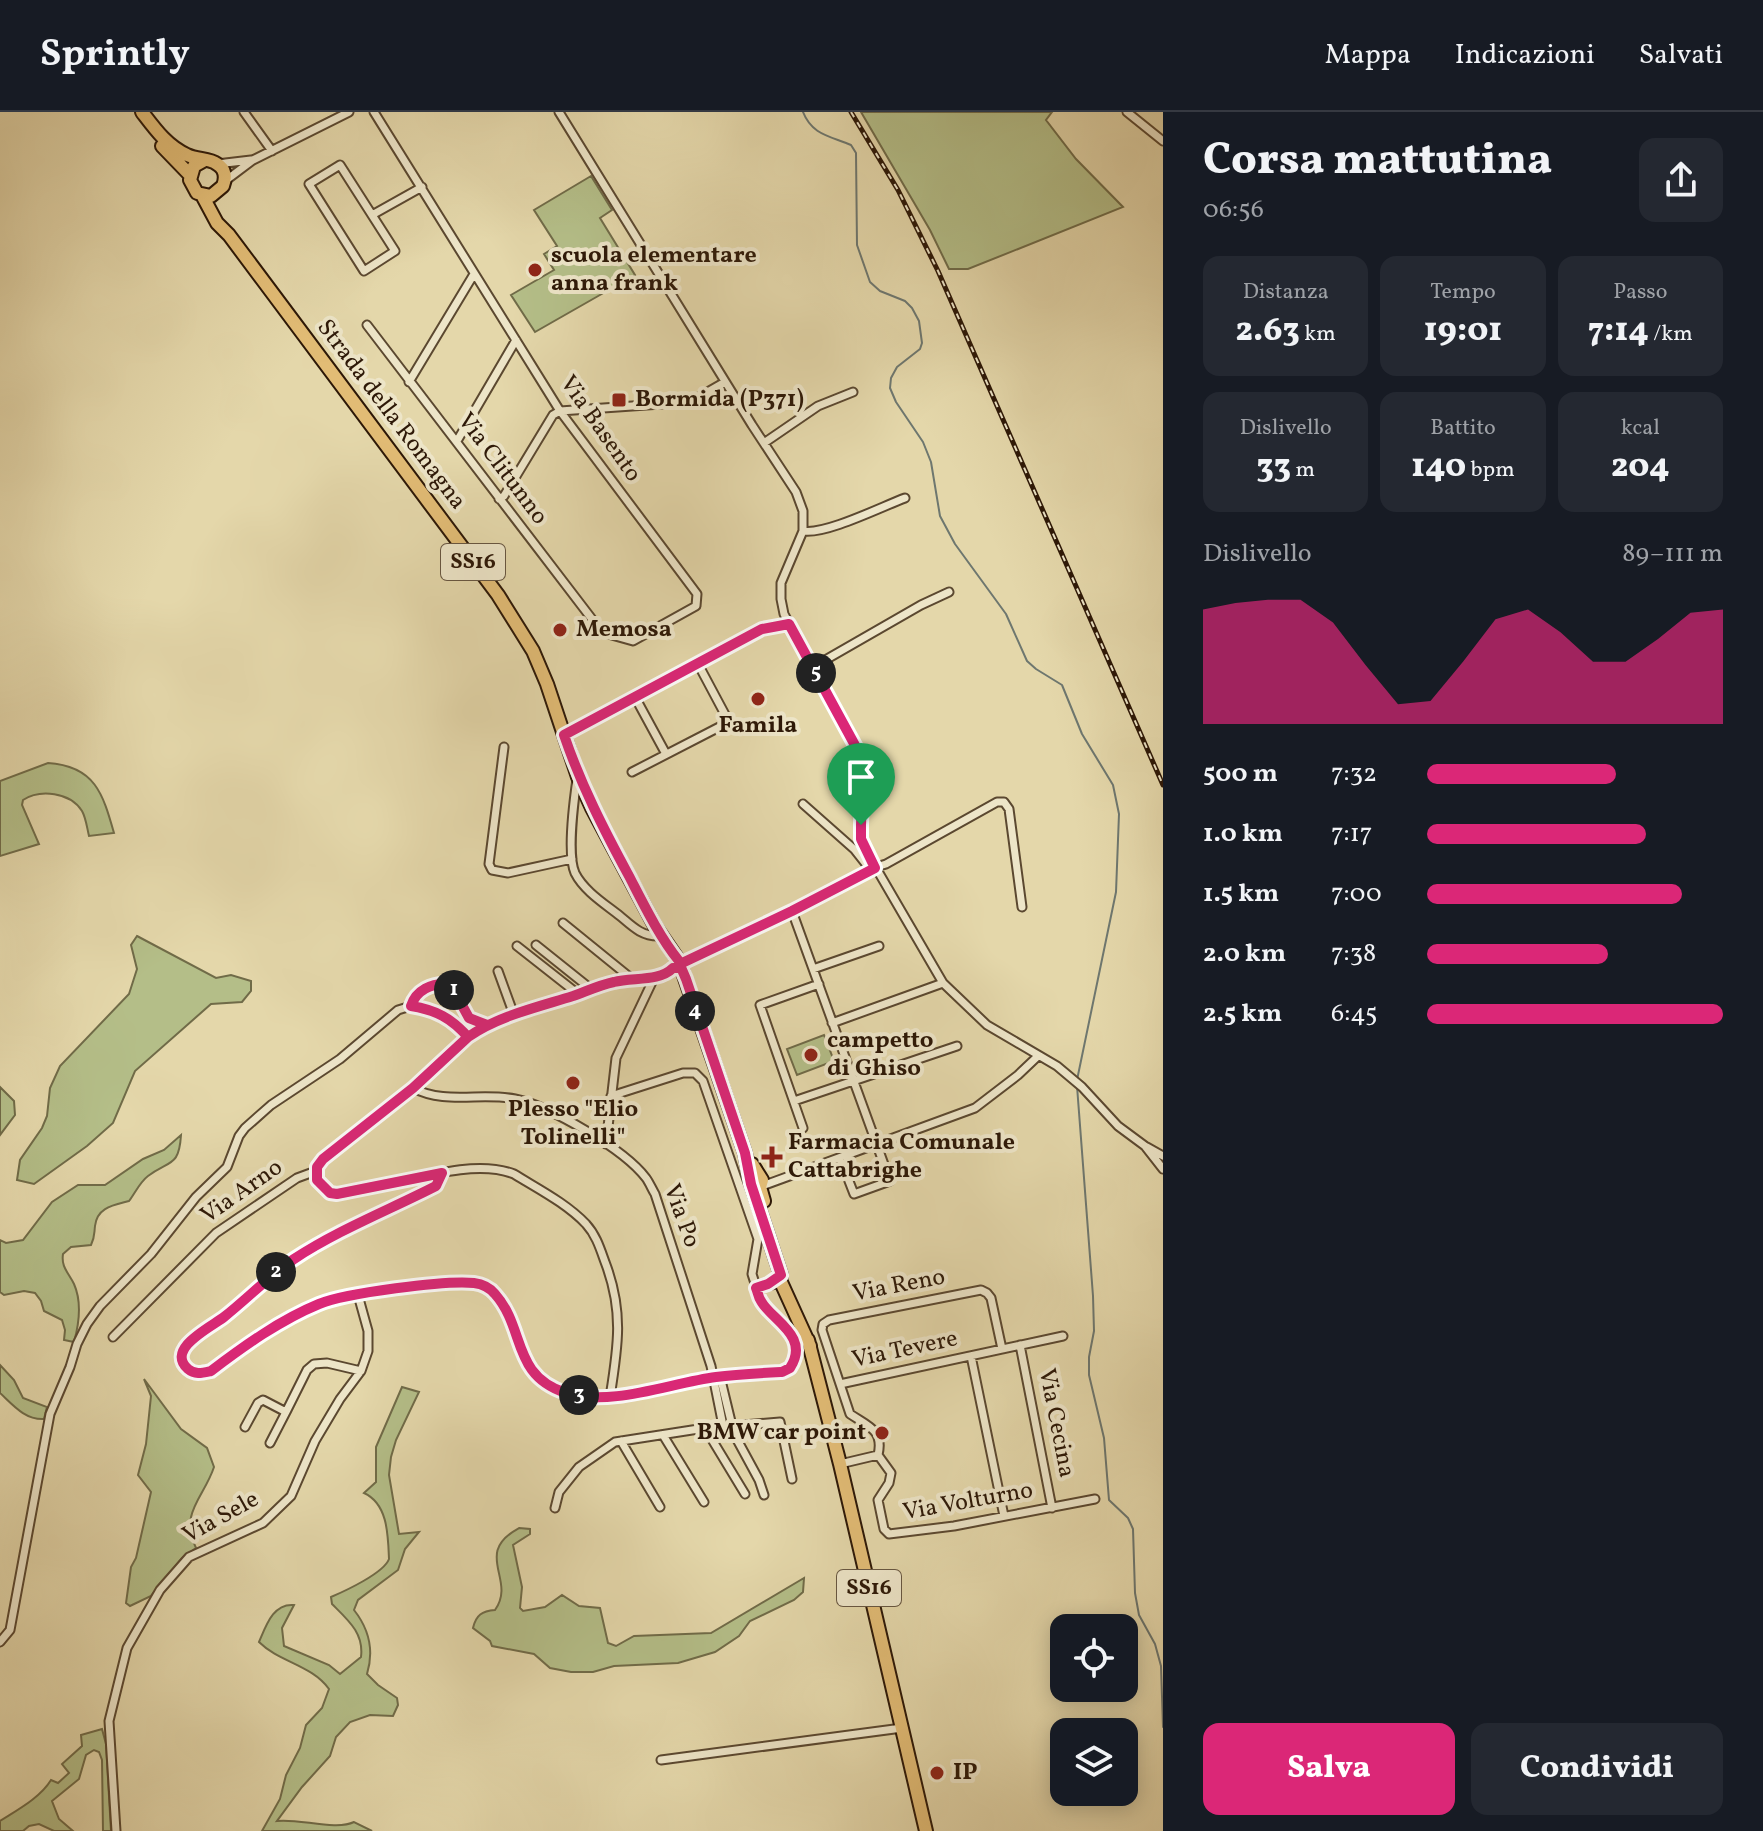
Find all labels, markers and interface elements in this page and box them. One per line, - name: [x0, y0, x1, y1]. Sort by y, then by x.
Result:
- text: Sprintly: [40, 29, 190, 82]
- text: Mappa: [1325, 36, 1411, 75]
- text: Indicazioni: [1455, 36, 1595, 75]
- text: Salvati: [1639, 36, 1723, 75]
- text: Corsa mattutina: [1203, 131, 1552, 192]
- button: share: [1639, 138, 1723, 222]
- text: 06:56: [1203, 192, 1264, 228]
- place label: scuola elementare anna frank: [551, 239, 757, 301]
- marker: scuola elementare anna frank: [526, 261, 544, 279]
- text: Distanza: [1243, 277, 1329, 308]
- text: Tempo: [1430, 277, 1496, 308]
- text: Passo: [1613, 277, 1667, 308]
- text: 2.63: [1236, 308, 1300, 355]
- text: 19:01: [1424, 308, 1502, 355]
- text: 7:14: [1588, 308, 1649, 355]
- street label: Strada della Romagna: [308, 313, 474, 517]
- text: km: [1300, 319, 1336, 350]
- text: /km: [1649, 319, 1693, 350]
- street label: Via Basento: [551, 369, 649, 489]
- place label: Bormida (P371): [635, 383, 804, 417]
- marker: Bormida (P371): [610, 391, 628, 409]
- street label: Via Clitunno: [448, 406, 556, 532]
- text: Dislivello: [1240, 413, 1332, 444]
- text: Battito: [1430, 413, 1496, 444]
- text: kcal: [1621, 413, 1660, 444]
- text: 33: [1256, 444, 1291, 491]
- text: 140: [1411, 444, 1466, 491]
- text: 204: [1611, 444, 1670, 491]
- text: m: [1291, 455, 1315, 486]
- text: bpm: [1466, 455, 1515, 486]
- text: Dislivello: [1203, 536, 1312, 572]
- text: 89–111 m: [1622, 536, 1723, 572]
- road number: SS16: [441, 544, 505, 580]
- place label: Memosa: [576, 613, 672, 647]
- marker: Memosa: [551, 621, 569, 639]
- pin: 5: [796, 653, 836, 693]
- text: 5: [811, 657, 821, 688]
- marker: Famila: [749, 690, 767, 708]
- place label: Famila: [719, 709, 797, 743]
- pin: [827, 743, 895, 825]
- icon: arrive: [839, 755, 883, 799]
- text: 500 m: [1203, 756, 1278, 792]
- text: 7:32: [1331, 756, 1377, 792]
- text: 1.0 km: [1203, 816, 1283, 852]
- text: 7:17: [1331, 816, 1372, 852]
- text: 1.5 km: [1203, 876, 1279, 912]
- text: 7:00: [1331, 876, 1382, 912]
- text: 2.0 km: [1203, 936, 1286, 972]
- text: 7:38: [1331, 936, 1376, 972]
- pin: 1: [434, 970, 474, 1010]
- text: 1: [450, 974, 458, 1005]
- pin: 4: [675, 991, 715, 1031]
- text: 4: [688, 995, 702, 1026]
- text: 2.5 km: [1203, 996, 1282, 1032]
- text: 6:45: [1331, 996, 1378, 1032]
- place label: campetto di Ghiso: [827, 1024, 933, 1086]
- marker: campetto di Ghiso: [802, 1046, 820, 1064]
- marker: Plesso "Elio Tolinelli": [564, 1074, 582, 1092]
- place label: Plesso "Elio Tolinelli": [508, 1093, 638, 1155]
- place label: Farmacia Comunale Cattabrighe: [788, 1126, 1015, 1188]
- marker: Farmacia Comunale Cattabrighe: [763, 1148, 781, 1166]
- street label: Via Arno: [194, 1151, 290, 1233]
- street label: Via Po: [654, 1179, 708, 1253]
- pin: 2: [256, 1252, 296, 1292]
- text: 2: [270, 1256, 282, 1287]
- street label: Via Reno: [850, 1260, 948, 1312]
- street label: Via Tevere: [849, 1322, 961, 1378]
- street label: Via Cecina: [1029, 1366, 1083, 1480]
- pin: 3: [559, 1375, 599, 1415]
- text: 3: [573, 1379, 585, 1410]
- place label: BMW car point: [697, 1416, 866, 1450]
- marker: BMW car point: [873, 1424, 891, 1442]
- street label: Via Volturno: [900, 1474, 1036, 1530]
- street label: Via Sele: [177, 1483, 265, 1553]
- road number: SS16: [837, 1570, 901, 1606]
- map controls: [1050, 1614, 1138, 1806]
- button: locate: [1050, 1614, 1138, 1702]
- button: layers: [1050, 1718, 1138, 1806]
- button: Salva: [1203, 1723, 1455, 1815]
- button: Condividi: [1471, 1723, 1723, 1815]
- place label: IP: [953, 1756, 978, 1790]
- marker: IP: [928, 1764, 946, 1782]

